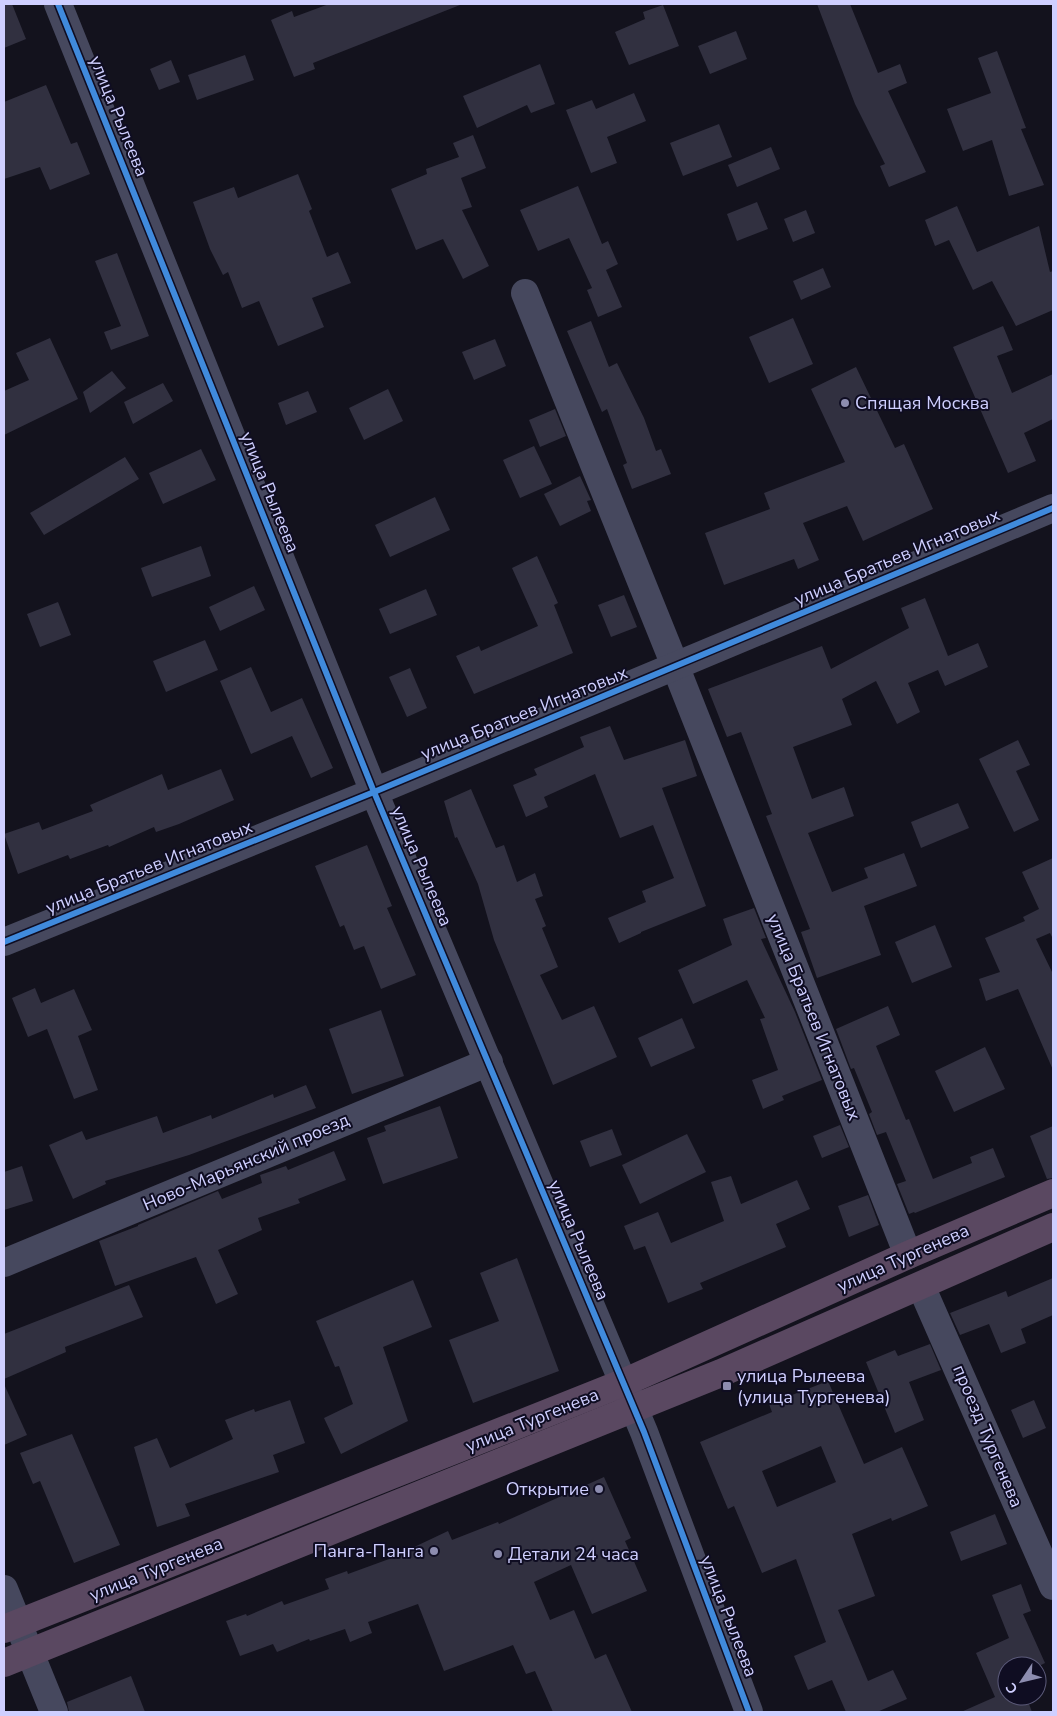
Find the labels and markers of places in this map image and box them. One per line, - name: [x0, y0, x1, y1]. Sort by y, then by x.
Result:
- place label: Спящая Москва: [855, 391, 989, 415]
- marker: Спящая Москва: [839, 397, 851, 409]
- place label: улица Рылеева (улица Тургенева): [737, 1364, 890, 1409]
- marker: улица Рылеева (улица Тургенева): [721, 1380, 733, 1392]
- place label: Открытие: [506, 1477, 589, 1501]
- marker: Открытие: [593, 1483, 605, 1495]
- place label: Панга-Панга: [314, 1539, 424, 1563]
- place label: Детали 24 часа: [508, 1542, 639, 1566]
- marker: Панга-Панга: [428, 1545, 440, 1557]
- marker: Детали 24 часа: [492, 1548, 504, 1560]

